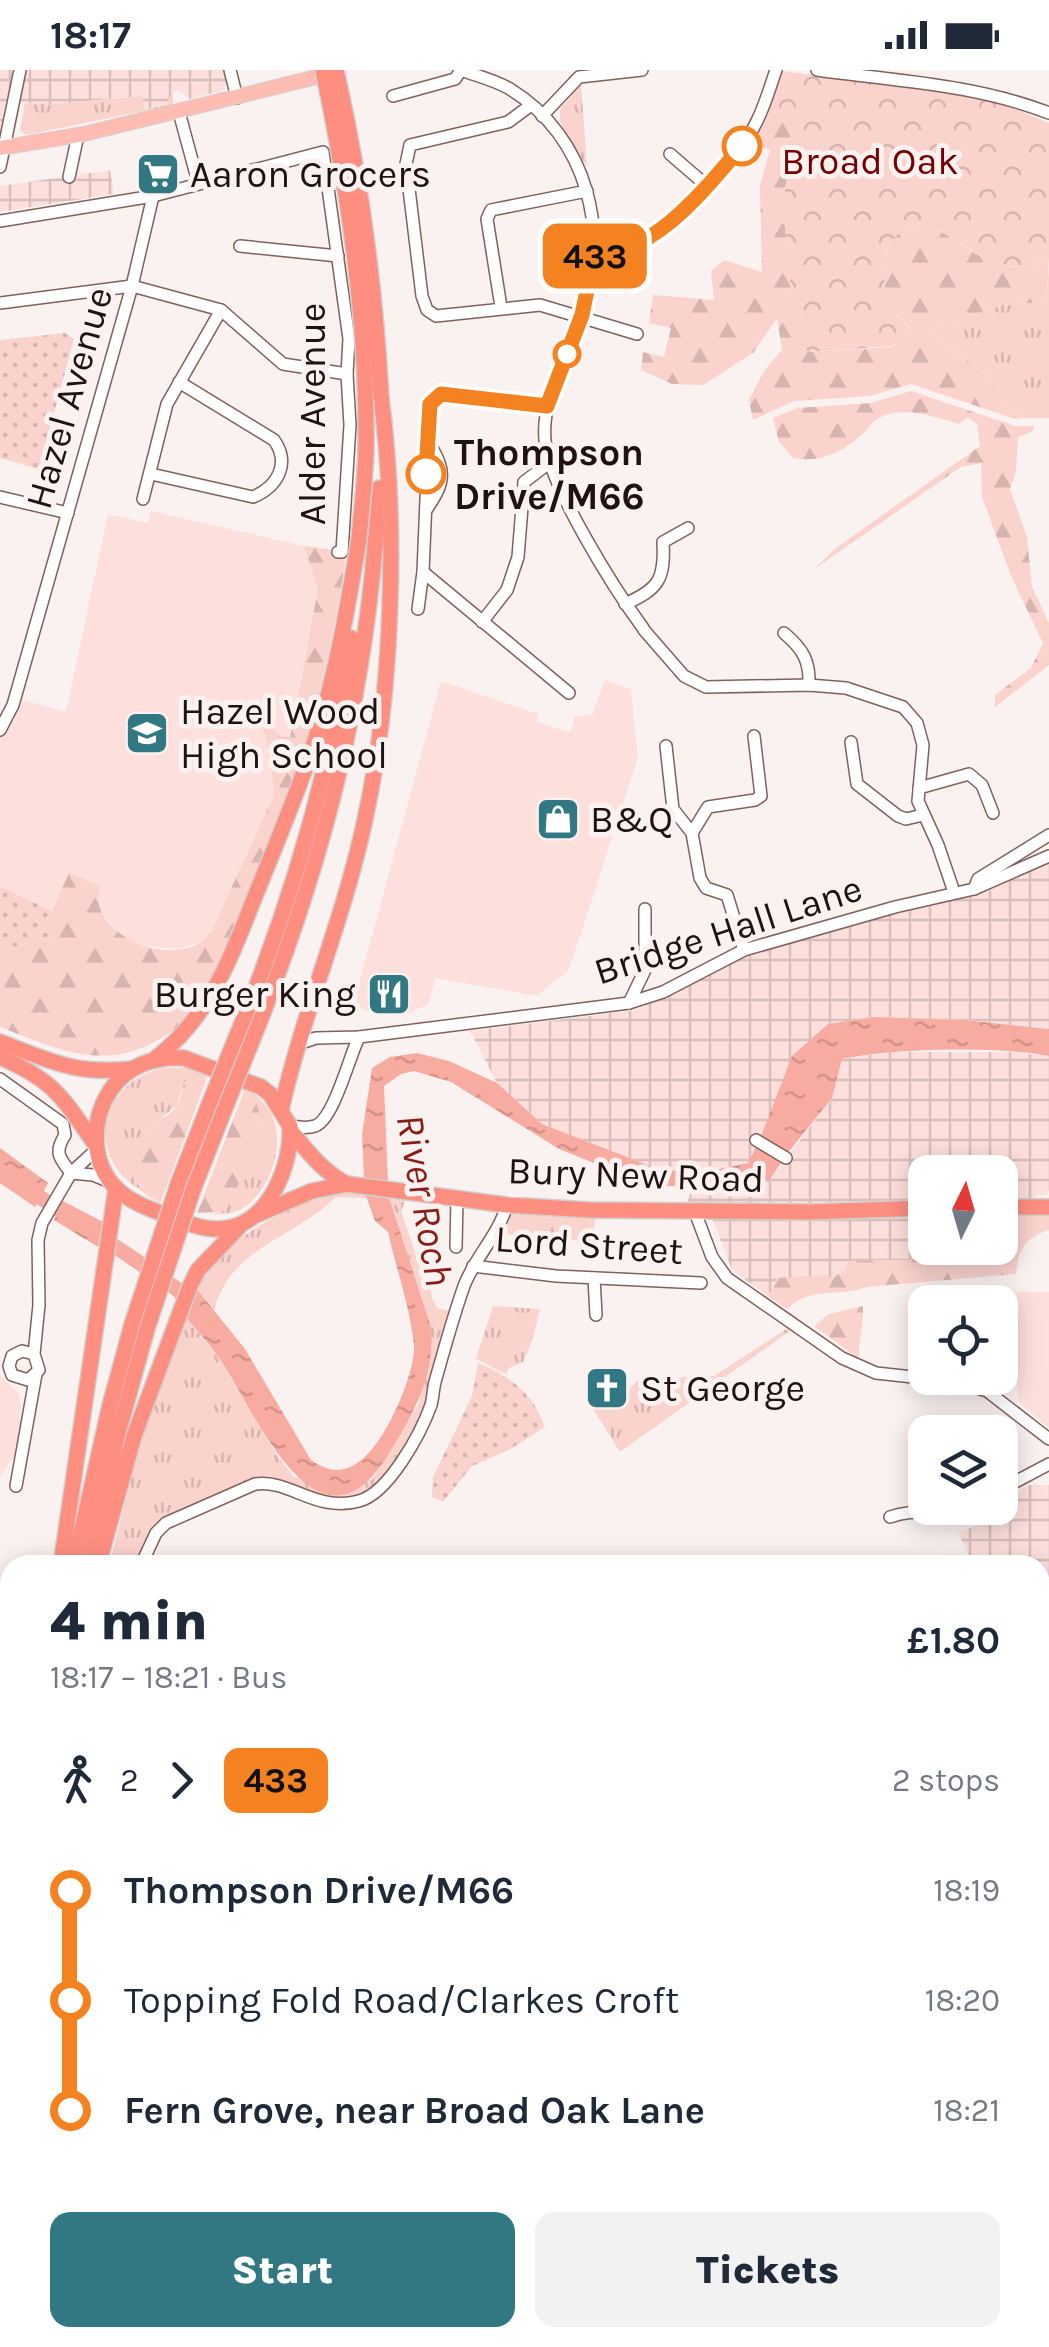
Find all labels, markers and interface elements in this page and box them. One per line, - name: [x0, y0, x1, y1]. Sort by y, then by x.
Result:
- text: 18:17: [50, 13, 131, 58]
- unlabelled marker: [723, 127, 761, 165]
- park label: Broad Oak: [781, 139, 959, 184]
- supermarket icon: Aaron Grocers: [135, 151, 181, 197]
- place label: Aaron Grocers: [190, 152, 431, 197]
- line badge: 433: [538, 224, 652, 288]
- text: 433: [563, 236, 627, 277]
- street label: Hazel Avenue: [16, 282, 122, 514]
- street label: Alder Avenue: [290, 303, 335, 525]
- unlabelled marker: [554, 341, 580, 367]
- place label: Thompson Drive/M66: [454, 430, 645, 519]
- marker: Thompson Drive/M66: [407, 455, 445, 493]
- place label: Hazel Wood High School: [180, 689, 388, 778]
- school or university icon: Hazel Wood High School: [124, 710, 170, 756]
- shop icon: B&Q: [535, 796, 581, 842]
- place label: B&Q: [590, 797, 673, 842]
- street label: Bridge Hall Lane: [588, 866, 868, 994]
- restaurant icon: Burger King: [366, 971, 412, 1017]
- place label: Burger King: [154, 972, 356, 1017]
- water label: River Roch: [387, 1110, 463, 1290]
- street label: Bury New Road: [507, 1148, 765, 1202]
- north arrow: [908, 1155, 1018, 1265]
- map controls: [908, 1155, 1018, 1525]
- street label: Lord Street: [494, 1216, 684, 1274]
- button: locate: [908, 1285, 1018, 1395]
- church icon: St George: [584, 1365, 630, 1411]
- place label: St George: [640, 1366, 805, 1411]
- button: layers: [908, 1415, 1018, 1525]
- text: 4 min: [50, 1589, 208, 1653]
- text: £1.80: [907, 1618, 1000, 1663]
- text: 18:17 – 18:21 · Bus: [50, 1659, 287, 1696]
- icon: walk: [50, 1753, 105, 1808]
- icon: forward: [154, 1753, 209, 1808]
- text: 433: [244, 1760, 308, 1801]
- text: 2: [120, 1762, 139, 1799]
- text: 2 stops: [892, 1762, 1000, 1799]
- text: Thompson Drive/M66: [124, 1868, 514, 1913]
- text: 18:19: [933, 1872, 1000, 1909]
- text: Topping Fold Road/Clarkes Croft: [124, 1978, 679, 2023]
- text: 18:20: [925, 1982, 1000, 2019]
- text: Fern Grove, near Broad Oak Lane: [124, 2088, 705, 2133]
- text: 18:21: [933, 2092, 1000, 2129]
- button: Start: [50, 2212, 515, 2327]
- button: Tickets: [535, 2212, 1000, 2327]

